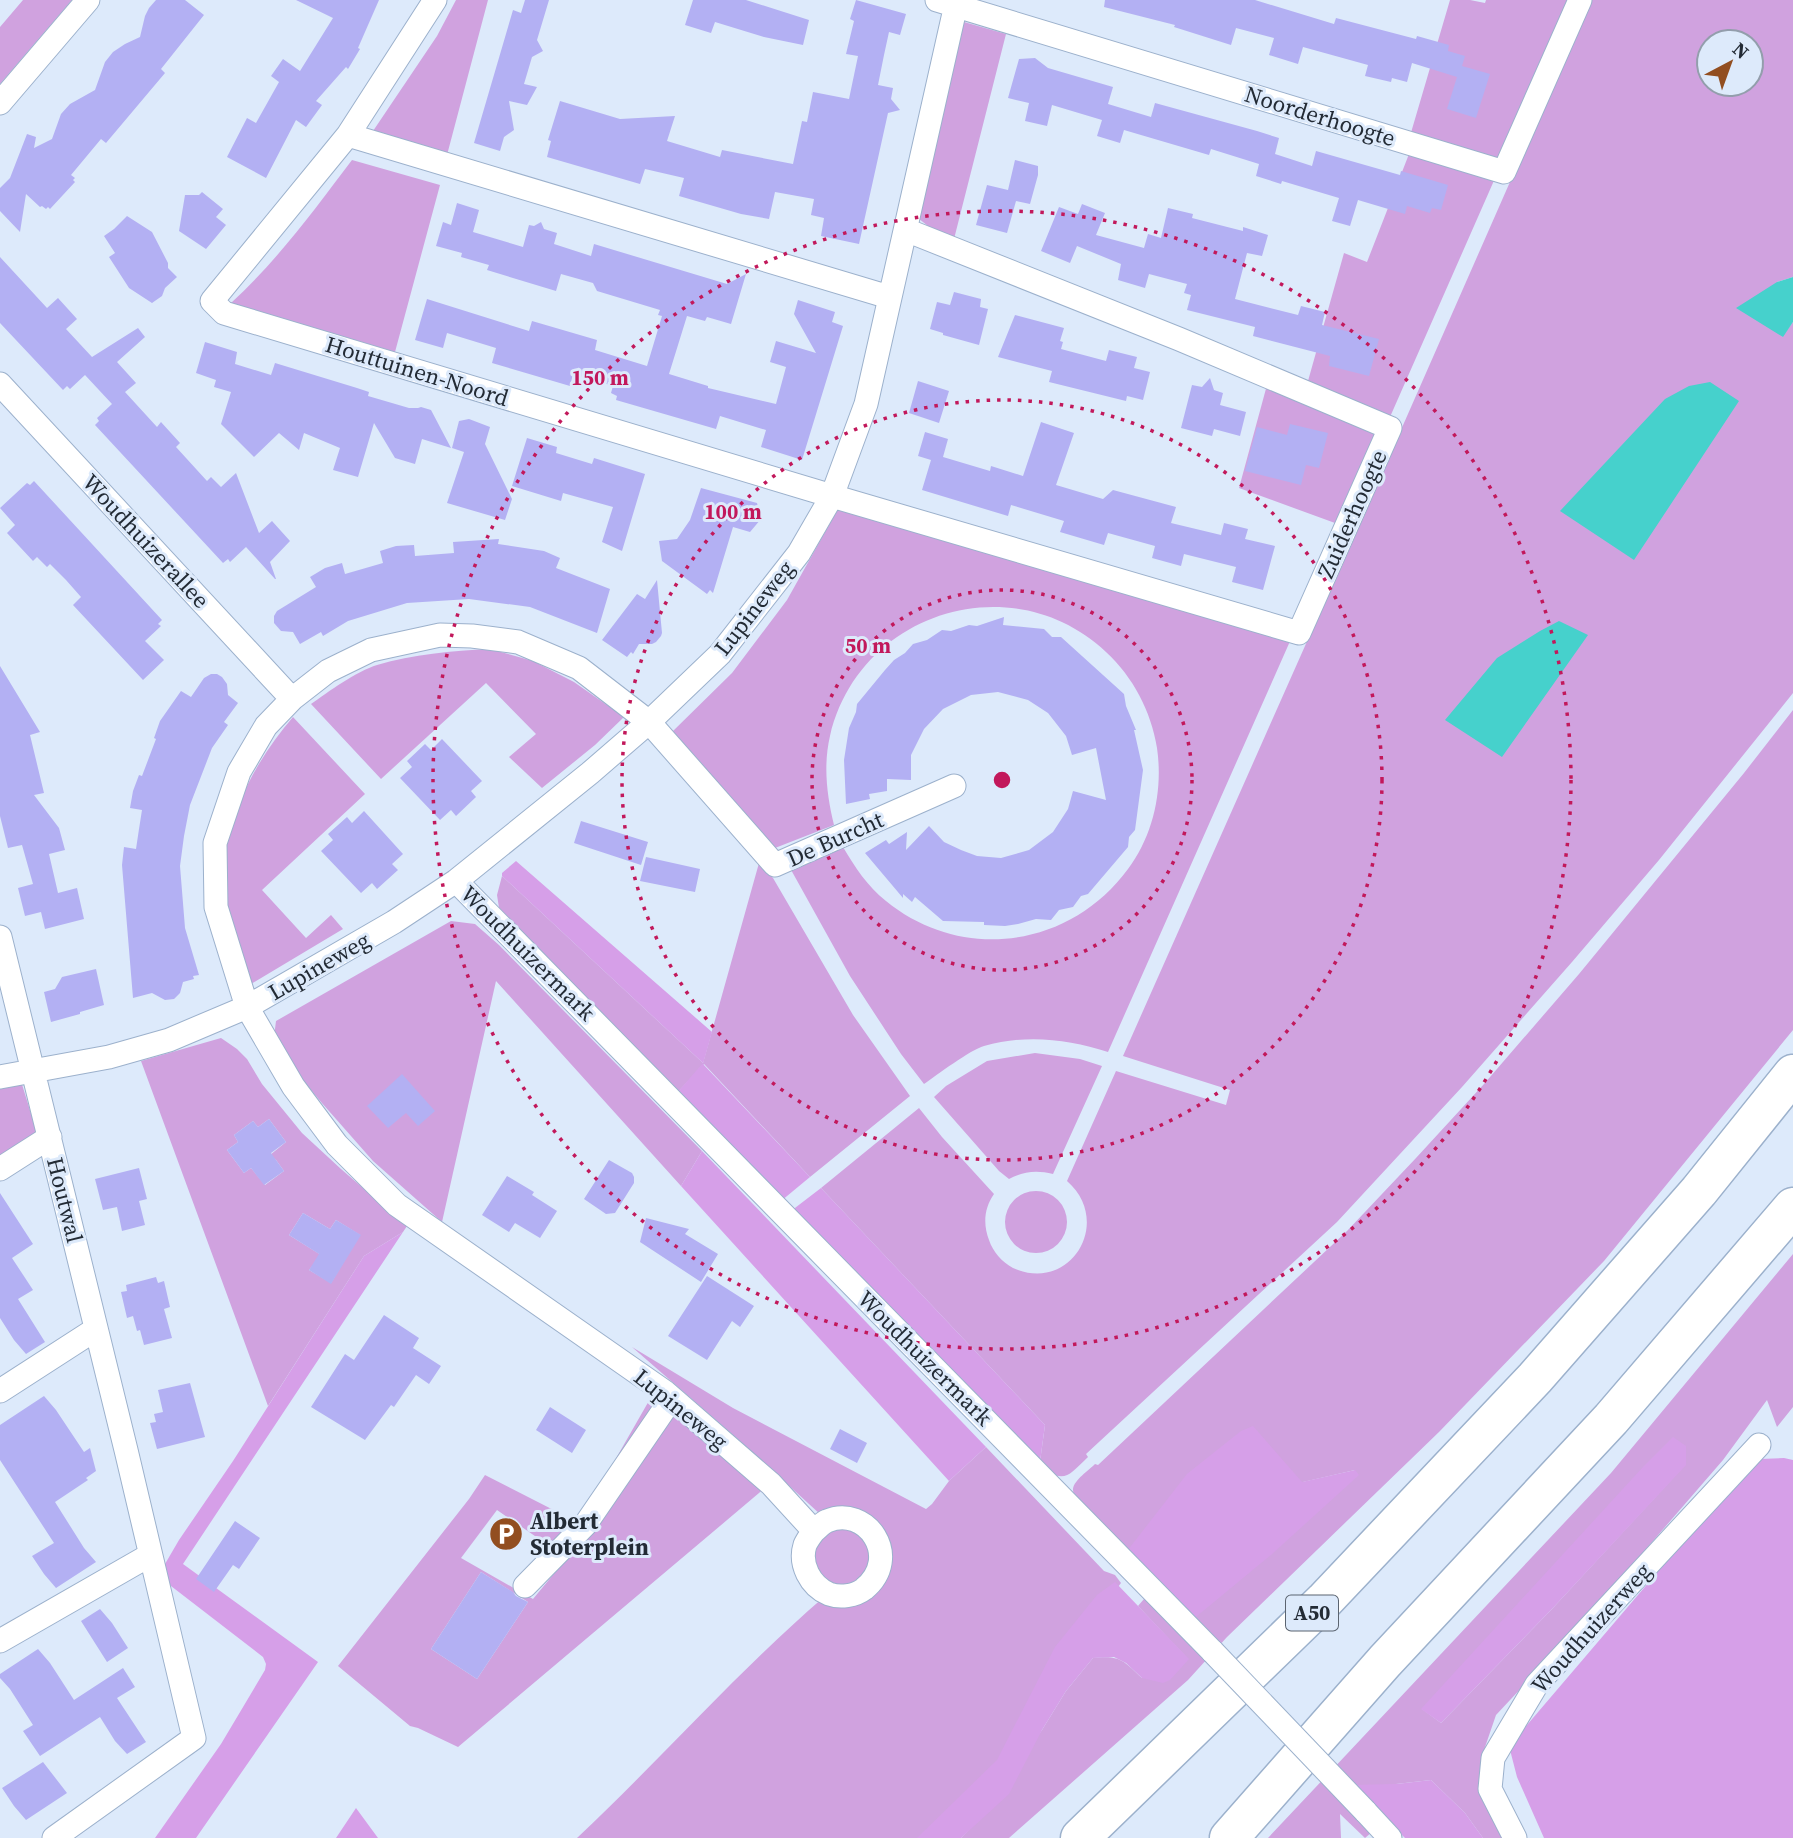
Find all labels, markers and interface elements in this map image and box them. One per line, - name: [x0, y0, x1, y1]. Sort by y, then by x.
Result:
- north arrow: [1695, 28, 1765, 98]
- text: N: [1727, 36, 1755, 65]
- street label: Noorderhoogte: [1241, 78, 1399, 154]
- street label: Houttuinen-Noord: [322, 328, 512, 414]
- text: 150 m: [571, 363, 629, 392]
- street label: Zuiderhoogte: [1309, 445, 1395, 583]
- street label: Woudhuizerallee: [75, 467, 217, 615]
- text: 100 m: [704, 497, 762, 526]
- street label: Lupineweg: [707, 554, 801, 662]
- text: 50 m: [845, 631, 891, 660]
- centre of rings: [990, 768, 1014, 792]
- street label: De Burcht: [782, 803, 889, 874]
- street label: Woudhuizermark: [453, 878, 603, 1028]
- street label: Lupineweg: [262, 924, 376, 1008]
- street label: Houtwal: [39, 1154, 91, 1246]
- street label: Woudhuizermark: [850, 1283, 1000, 1433]
- street label: Lupineweg: [627, 1361, 735, 1457]
- place label: Albert Stoterplein: [530, 1505, 649, 1563]
- parking icon: Albert Stoterplein: [487, 1515, 525, 1553]
- street label: Woudhuizerweg: [1524, 1556, 1658, 1700]
- road number: A50: [1286, 1596, 1338, 1630]

